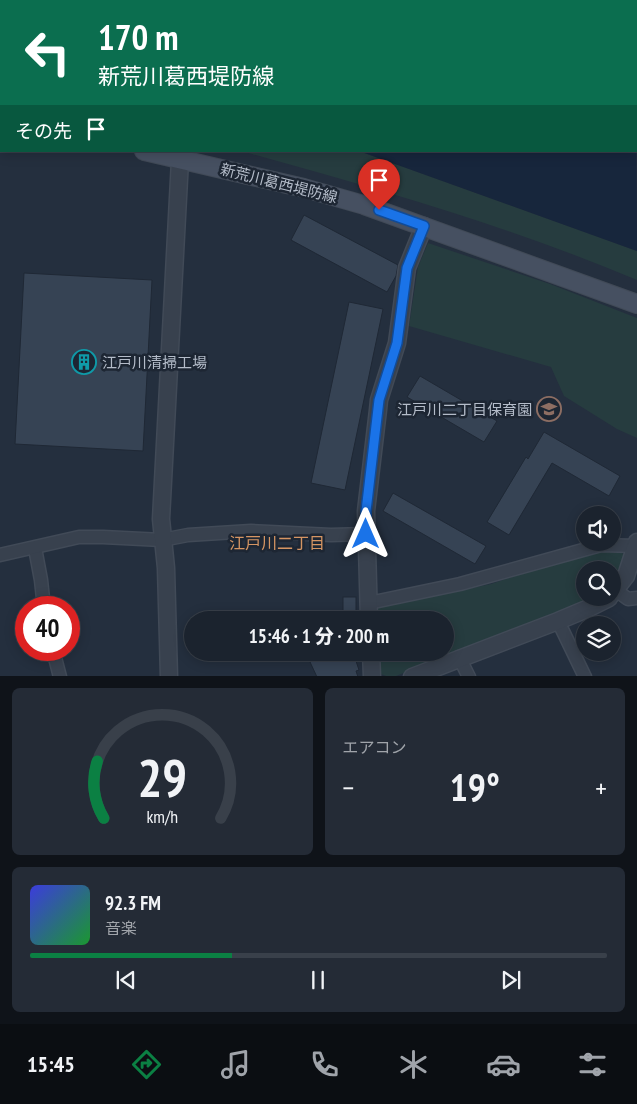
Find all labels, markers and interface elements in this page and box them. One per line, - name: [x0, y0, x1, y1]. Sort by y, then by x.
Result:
- text: 170 m: [98, 14, 179, 60]
- icon: left: [15, 20, 80, 85]
- text: 新荒川葛西堤防線: [98, 62, 274, 90]
- icon: arrive: [82, 115, 110, 143]
- text: その先: [15, 119, 72, 143]
- street label: 新荒川葛西堤防線: [218, 159, 340, 207]
- pin: [358, 159, 400, 210]
- icon: arrive: [365, 166, 393, 194]
- building icon: 江戸川清掃工場: [71, 349, 97, 375]
- place label: 江戸川清掃工場: [102, 353, 207, 372]
- school or university icon: 江戸川二丁目保育園: [536, 396, 562, 422]
- place label: 江戸川二丁目保育園: [397, 400, 532, 419]
- map controls: [576, 506, 621, 661]
- button: sound: [576, 506, 621, 551]
- position arrow: [339, 507, 391, 559]
- district label: 江戸川二丁目: [229, 533, 325, 553]
- button: search: [576, 561, 621, 606]
- speed limit sign: 40: [15, 596, 80, 661]
- button: layers: [576, 616, 621, 661]
- text: 15:46 · 1 分 · 200 m: [249, 624, 389, 648]
- text: エアコン: [343, 737, 407, 757]
- text: 29: [137, 744, 187, 811]
- text: 19°: [450, 762, 500, 811]
- text: −: [343, 769, 354, 806]
- text: +: [595, 769, 607, 806]
- text: km/h: [146, 805, 178, 828]
- text: 92.3 FM: [105, 891, 161, 915]
- text: 音楽: [105, 918, 137, 938]
- icon: previous: [112, 966, 140, 994]
- icon: pause: [304, 966, 332, 994]
- icon: next: [497, 966, 525, 994]
- icon: directions: [129, 1047, 164, 1082]
- icon: music: [218, 1047, 253, 1082]
- icon: phone: [307, 1047, 342, 1082]
- icon: climate: [396, 1047, 431, 1082]
- icon: car: [486, 1047, 521, 1082]
- icon: filters: [575, 1047, 610, 1082]
- text: 15:45: [27, 1050, 75, 1078]

